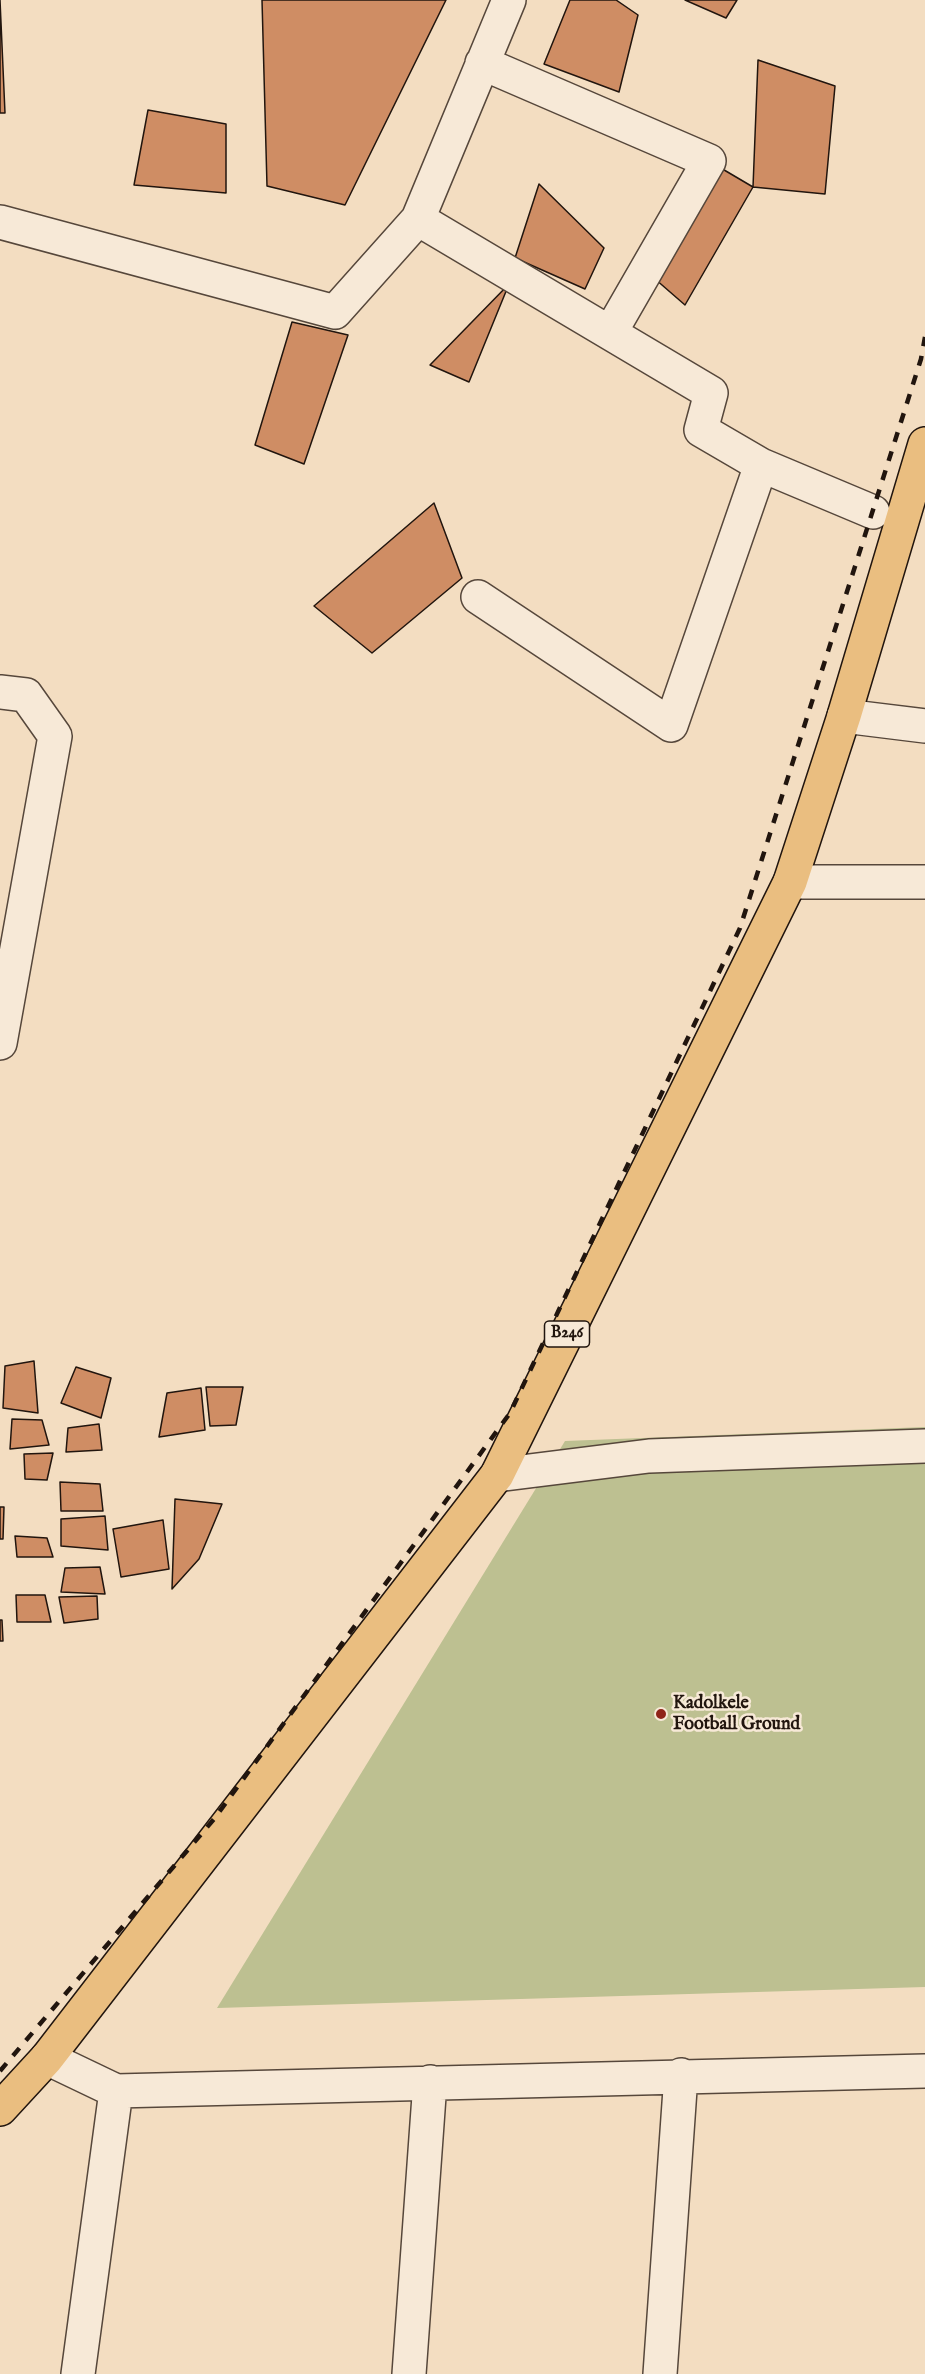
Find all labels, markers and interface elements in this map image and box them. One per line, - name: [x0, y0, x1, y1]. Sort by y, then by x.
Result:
- road number: B246: [544, 1321, 590, 1347]
- place label: Kadolkele Football Ground: [673, 1693, 800, 1736]
- marker: Kadolkele Football Ground: [654, 1707, 668, 1721]

